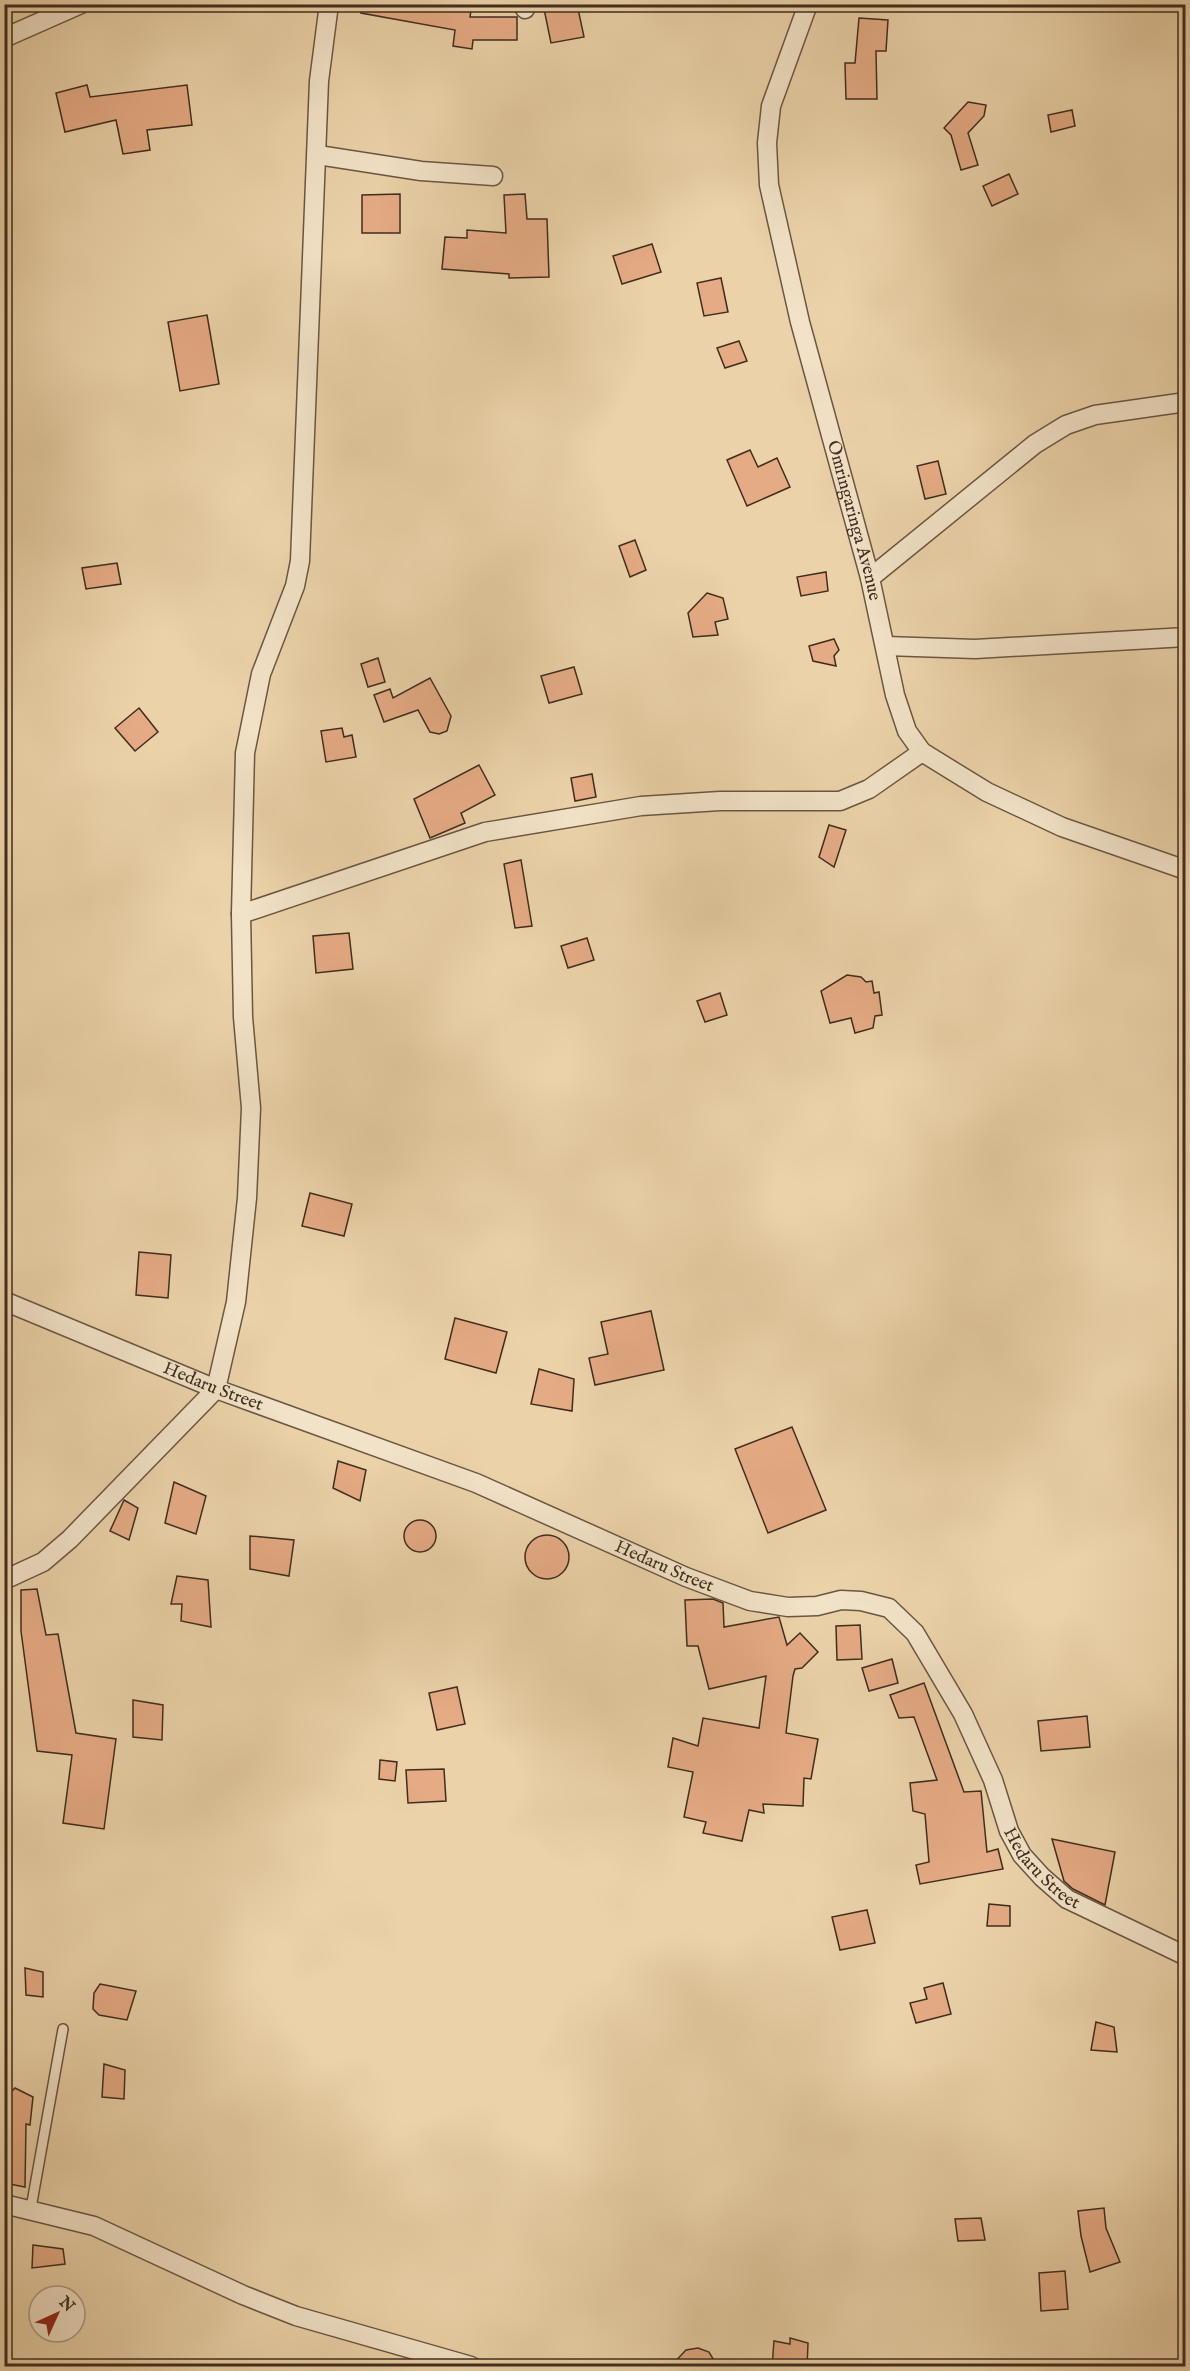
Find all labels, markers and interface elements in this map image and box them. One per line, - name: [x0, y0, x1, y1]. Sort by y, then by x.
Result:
- street label: Omringaringa Avenue: [821, 438, 886, 603]
- street label: Hedaru Street: [160, 1357, 266, 1417]
- street label: Hedaru Street: [611, 1535, 717, 1598]
- street label: Hedaru Street: [998, 1823, 1083, 1915]
- north arrow: [27, 2284, 87, 2344]
- text: N: [54, 2292, 78, 2317]

